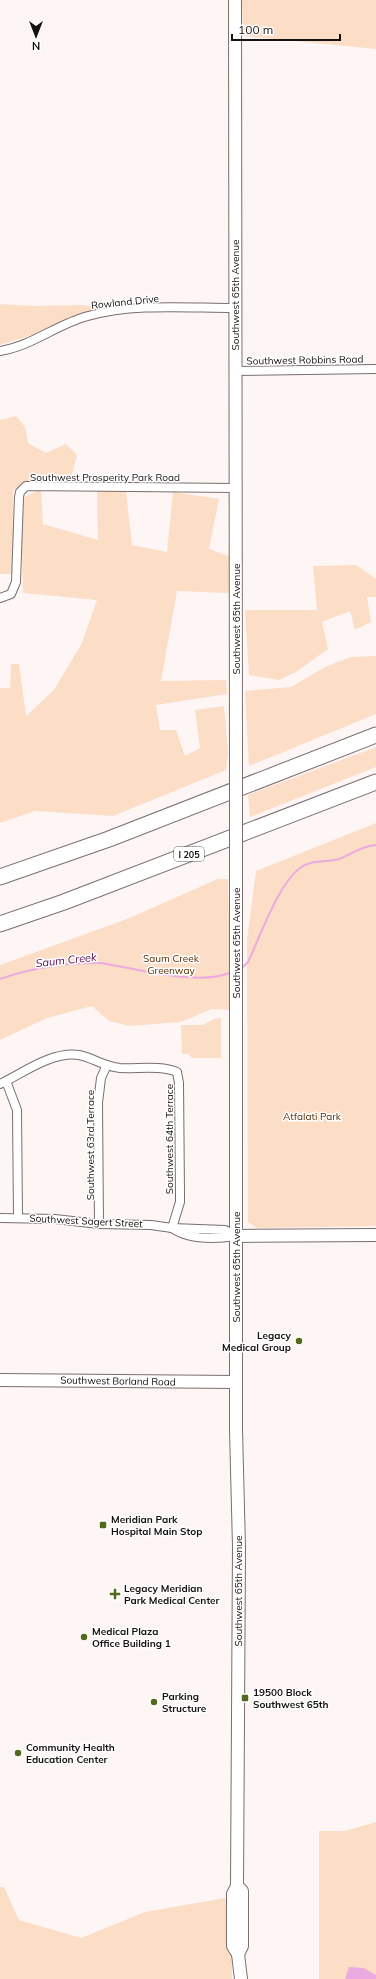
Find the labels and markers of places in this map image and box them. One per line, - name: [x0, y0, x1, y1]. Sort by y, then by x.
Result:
- place label: Legacy Medical Group: [222, 1329, 292, 1354]
- marker: Legacy Medical Group: [294, 1336, 304, 1346]
- place label: Meridian Park Hospital Main Stop: [111, 1513, 202, 1538]
- marker: Meridian Park Hospital Main Stop: [98, 1520, 108, 1530]
- place label: Legacy Meridian Park Medical Center: [124, 1582, 220, 1607]
- marker: Legacy Meridian Park Medical Center: [109, 1588, 121, 1600]
- place label: Medical Plaza Office Building 1: [92, 1625, 171, 1650]
- marker: Medical Plaza Office Building 1: [79, 1632, 89, 1642]
- place label: 19500 Block Southwest 65th: [253, 1686, 329, 1711]
- place label: Parking Structure: [162, 1690, 207, 1715]
- marker: 19500 Block Southwest 65th: [240, 1693, 250, 1703]
- marker: Parking Structure: [149, 1697, 159, 1707]
- place label: Community Health Education Center: [26, 1741, 115, 1766]
- marker: Community Health Education Center: [13, 1748, 23, 1758]

